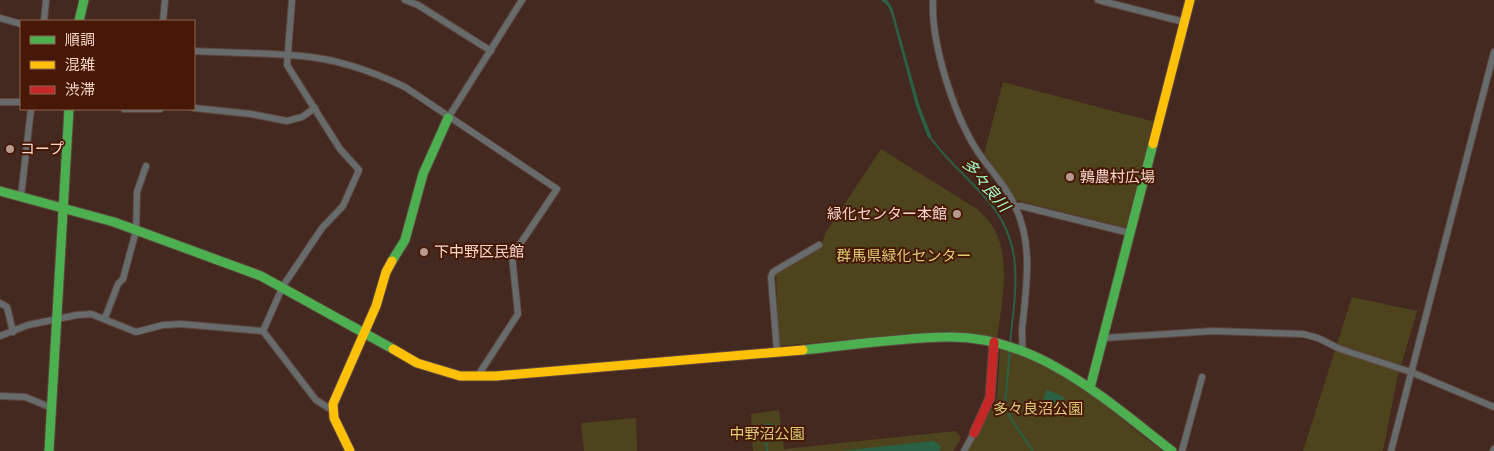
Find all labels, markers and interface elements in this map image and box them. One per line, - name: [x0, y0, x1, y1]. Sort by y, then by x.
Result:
- legend: [20, 20, 195, 110]
- text: 順調: [65, 31, 95, 49]
- text: 混雑: [65, 56, 95, 74]
- text: 渋滞: [65, 81, 95, 99]
- place label: コープ: [20, 140, 64, 158]
- marker: コープ: [4, 143, 16, 155]
- water label: 多々良川: [958, 154, 1015, 217]
- place label: 鶉農村広場: [1080, 168, 1155, 186]
- marker: 鶉農村広場: [1064, 171, 1076, 183]
- place label: 緑化センター本館: [827, 205, 947, 223]
- marker: 緑化センター本館: [951, 208, 963, 220]
- place label: 下中野区民館: [434, 243, 524, 261]
- marker: 下中野区民館: [418, 246, 430, 258]
- park label: 群馬県緑化センター: [836, 247, 972, 265]
- park label: 多々良沼公園: [993, 400, 1083, 418]
- park label: 中野沼公園: [729, 425, 805, 443]

